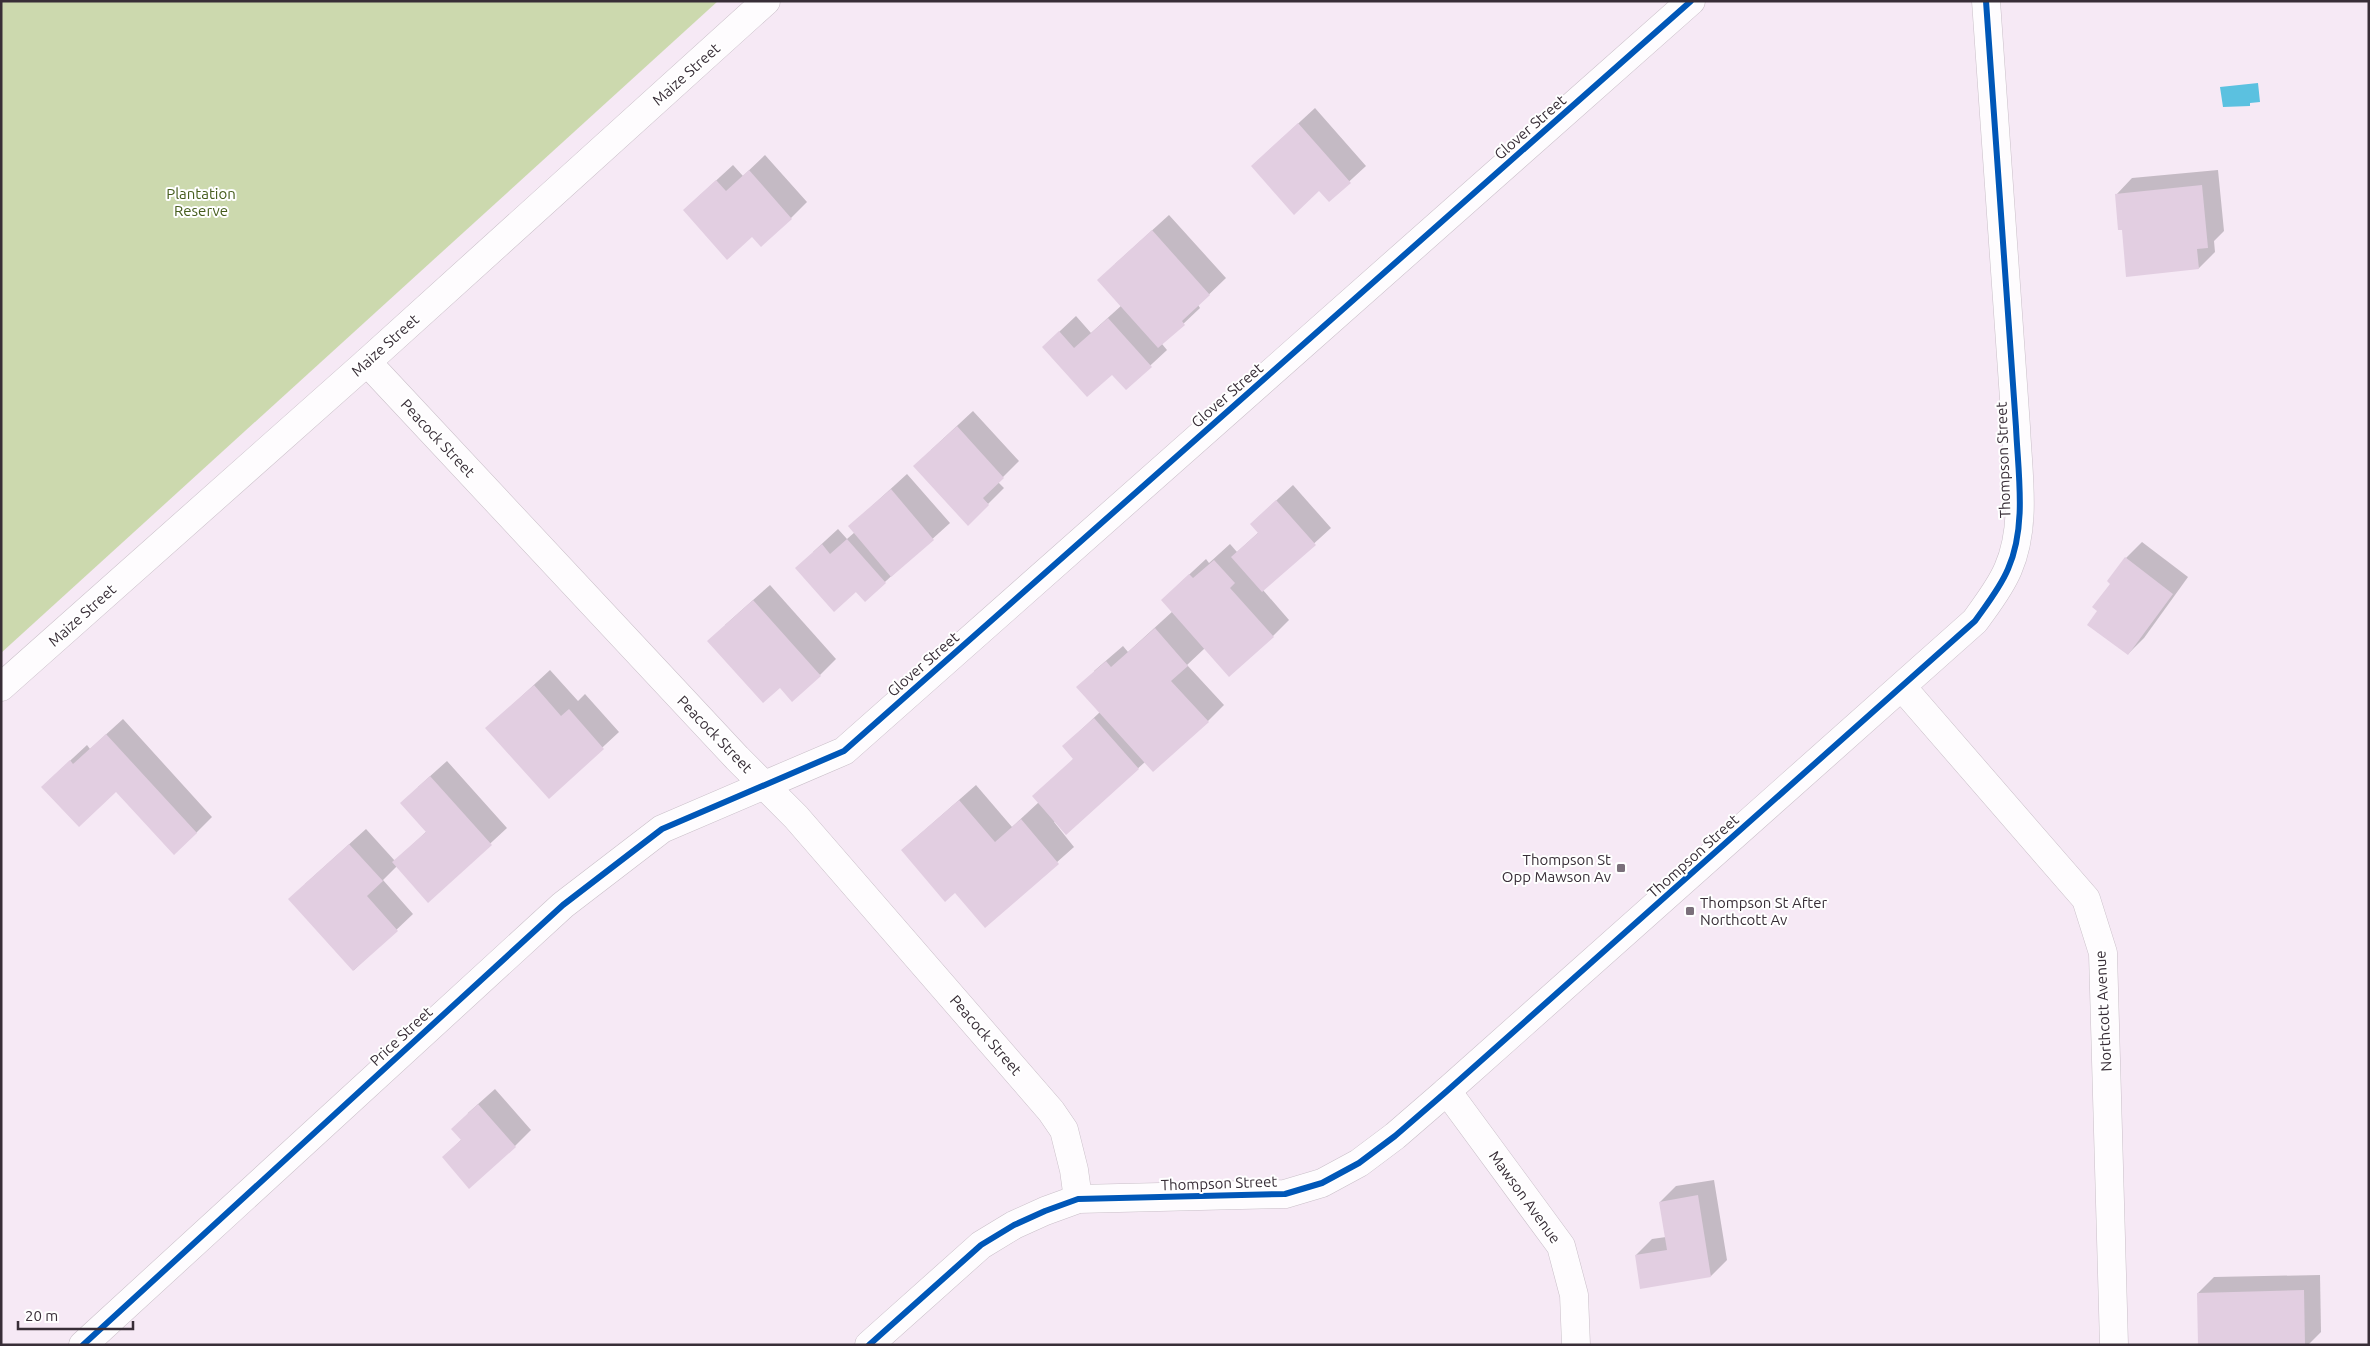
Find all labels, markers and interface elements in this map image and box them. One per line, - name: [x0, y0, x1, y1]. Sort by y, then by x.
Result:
- street label: Maize Street: [649, 39, 723, 109]
- street label: Glover Street: [1491, 91, 1569, 163]
- park label: Plantation Reserve: [166, 185, 236, 219]
- street label: Maize Street: [348, 310, 422, 380]
- street label: Glover Street: [1188, 359, 1266, 431]
- street label: Peacock Street: [398, 396, 478, 481]
- street label: Thompson Street: [1992, 401, 2014, 519]
- street label: Maize Street: [45, 580, 119, 650]
- street label: Glover Street: [884, 628, 962, 700]
- street label: Peacock Street: [674, 692, 756, 776]
- street label: Thompson Street: [1644, 811, 1742, 901]
- place label: Thompson St Opp Mawson Av: [1502, 851, 1612, 885]
- marker: Thompson St Opp Mawson Av: [1615, 862, 1627, 874]
- place label: Thompson St After Northcott Av: [1700, 894, 1827, 928]
- marker: Thompson St After Northcott Av: [1684, 905, 1696, 917]
- street label: Northcott Avenue: [2091, 950, 2115, 1072]
- street label: Peacock Street: [947, 992, 1025, 1078]
- street label: Price Street: [366, 1003, 436, 1069]
- street label: Mawson Avenue: [1486, 1147, 1564, 1247]
- street label: Thompson Street: [1160, 1172, 1278, 1194]
- scale bar: [18, 1298, 132, 1330]
- text: 20 m: [25, 1307, 58, 1324]

